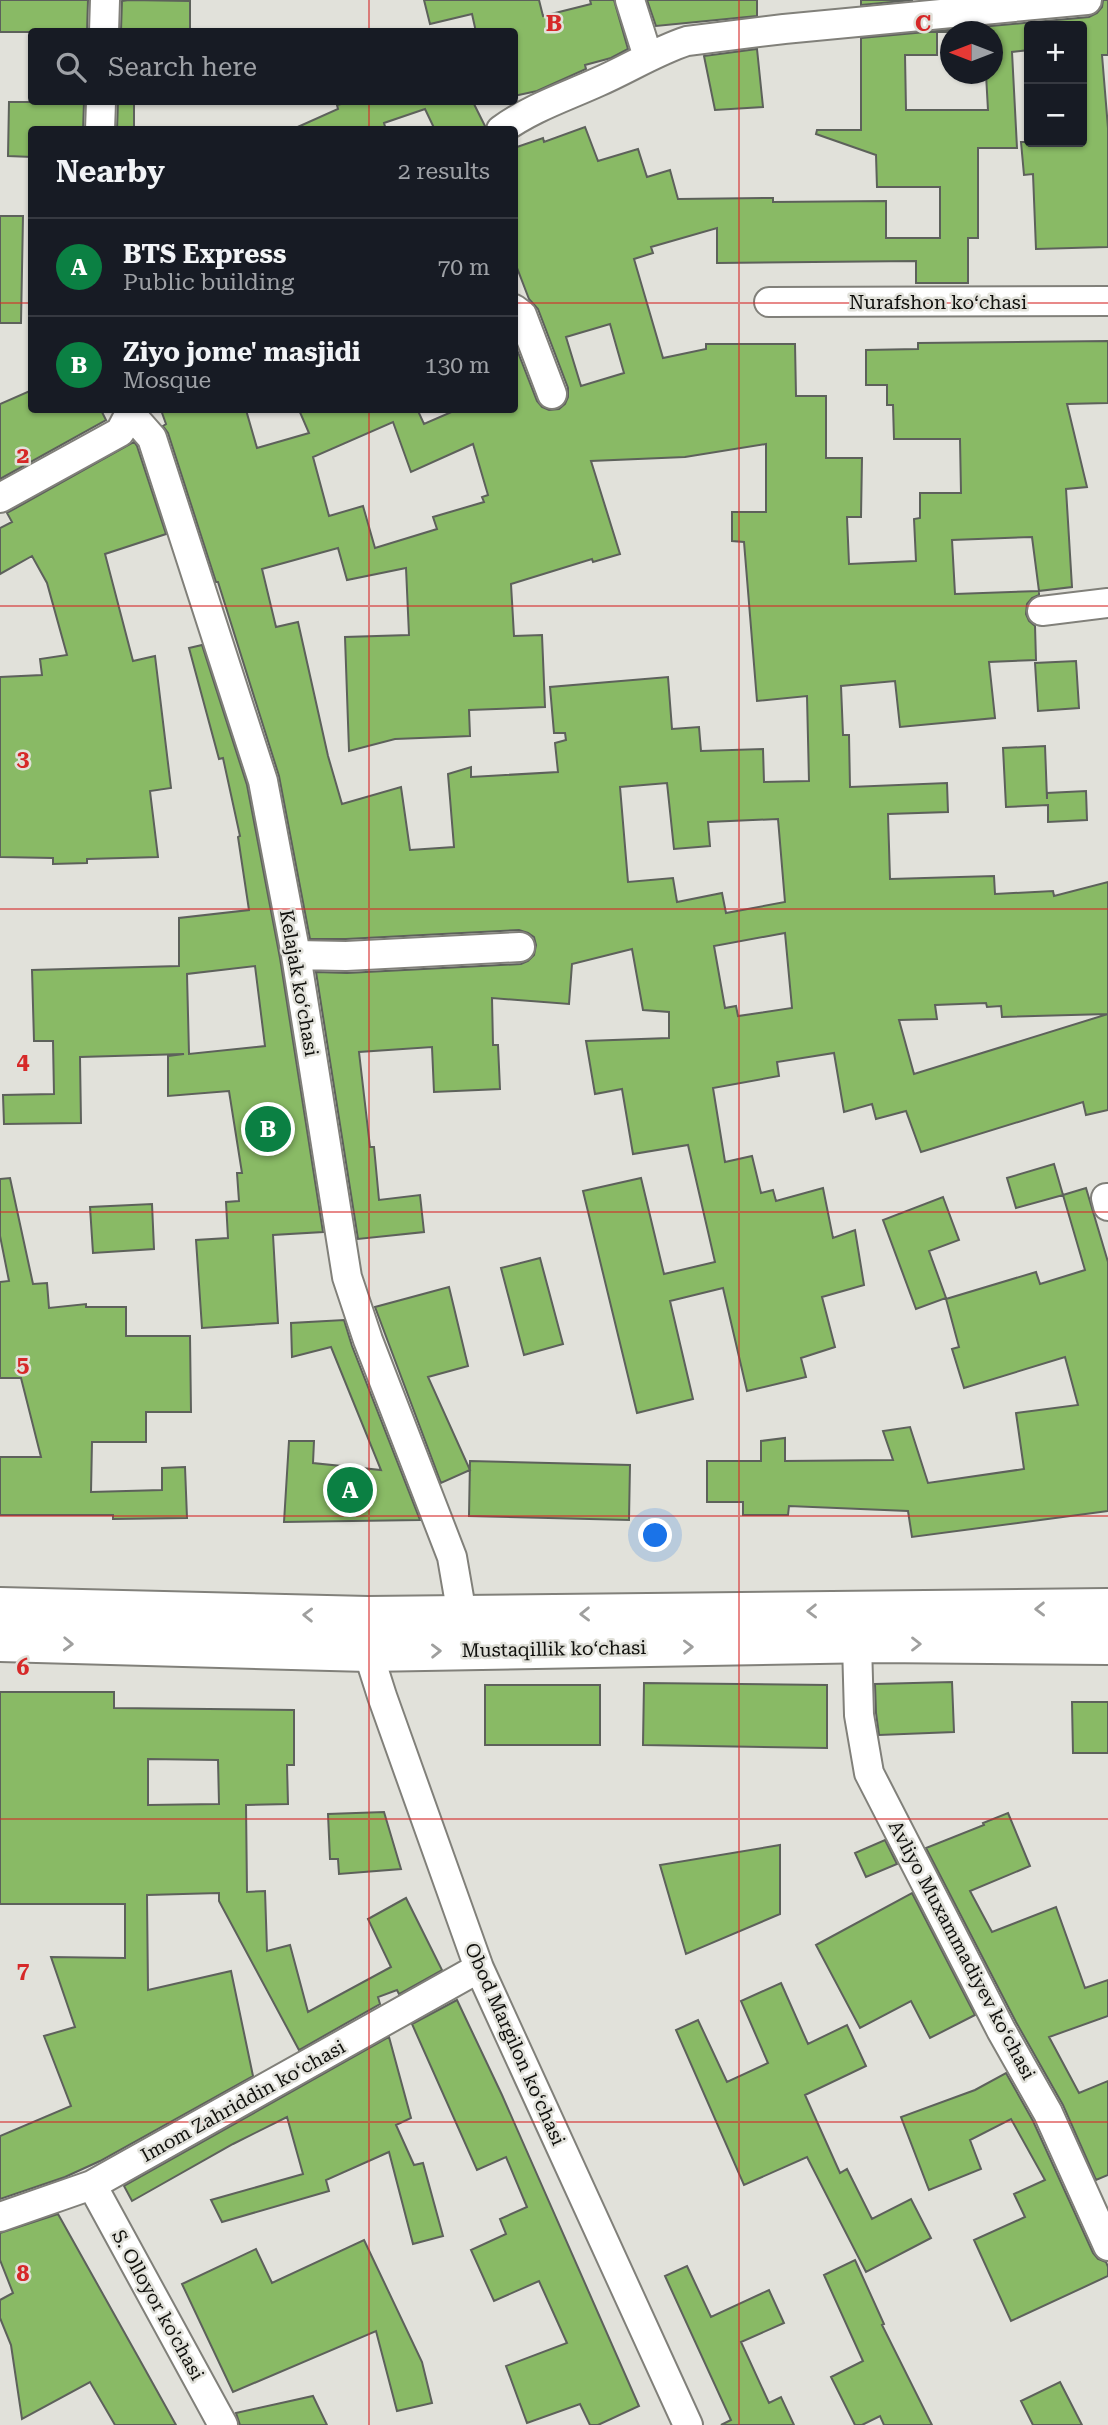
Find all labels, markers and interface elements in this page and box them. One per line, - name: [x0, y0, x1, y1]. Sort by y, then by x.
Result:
- text: B: [546, 10, 562, 37]
- text: C: [915, 10, 931, 37]
- north arrow: [940, 21, 1003, 84]
- map controls: [1024, 21, 1087, 147]
- button: +: [1024, 21, 1087, 84]
- search box: [28, 28, 518, 105]
- icon: search: [52, 48, 90, 86]
- text: Search here: [108, 52, 257, 82]
- button: −: [1024, 84, 1087, 147]
- text: Nearby: [56, 154, 165, 189]
- text: 2 results: [398, 158, 490, 185]
- text: BTS Express: [123, 239, 286, 269]
- text: A: [71, 254, 87, 281]
- text: 70 m: [437, 254, 490, 281]
- text: Public building: [123, 269, 294, 296]
- street label: Nurafshon koʻchasi: [849, 291, 1027, 314]
- text: Ziyo jome' masjidi: [123, 337, 360, 367]
- text: B: [71, 352, 87, 379]
- text: 130 m: [425, 352, 490, 379]
- text: Mosque: [123, 367, 211, 394]
- text: 2: [17, 442, 29, 469]
- text: 3: [17, 745, 30, 772]
- street label: Kelajak koʻchasi: [275, 908, 323, 1058]
- text: 4: [17, 1048, 30, 1075]
- pin: B: [245, 1103, 291, 1155]
- text: 5: [17, 1351, 30, 1378]
- pin: A: [327, 1464, 373, 1516]
- your location: [638, 1518, 672, 1552]
- one-way arrow: [1034, 1601, 1045, 1617]
- one-way arrow: [807, 1603, 817, 1619]
- one-way arrow: [579, 1606, 590, 1621]
- one-way arrow: [303, 1607, 314, 1622]
- one-way arrow: [63, 1636, 74, 1652]
- street label: Mustaqillik koʻchasi: [461, 1636, 647, 1662]
- one-way arrow: [911, 1636, 922, 1651]
- one-way arrow: [683, 1639, 694, 1654]
- one-way arrow: [432, 1643, 442, 1659]
- text: 6: [17, 1654, 30, 1681]
- street label: Avliyo Muxammadiyev koʻchasi: [884, 1817, 1040, 2083]
- street label: Obod Margilon koʻchasi: [460, 1939, 570, 2149]
- text: 7: [17, 1957, 30, 1984]
- street label: Imom Zahriddin koʻchasi: [137, 2035, 349, 2167]
- street label: S. Olloyor ko'chasi: [107, 2226, 209, 2384]
- text: 8: [17, 2260, 30, 2287]

